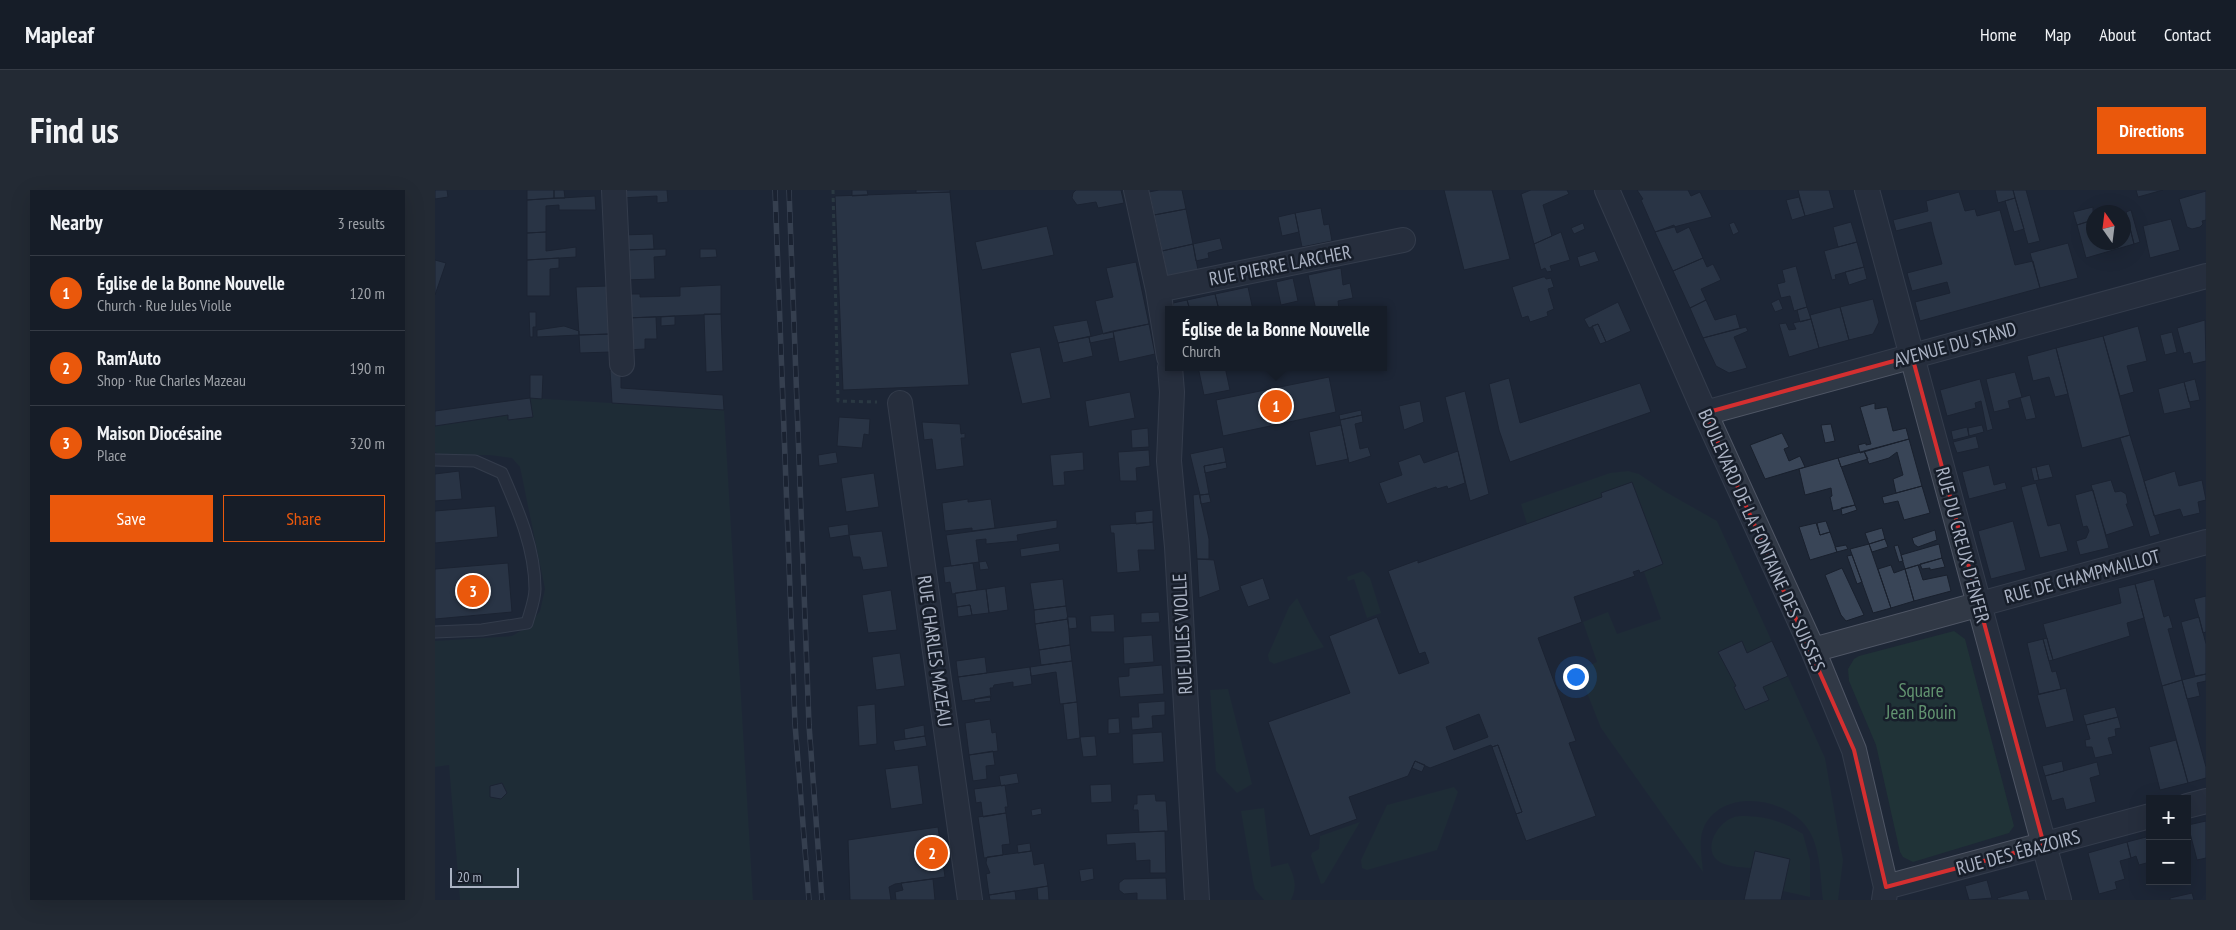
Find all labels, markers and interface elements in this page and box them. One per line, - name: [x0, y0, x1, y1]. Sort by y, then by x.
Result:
- text: Mapleaf: [25, 19, 94, 50]
- text: Home: [1980, 23, 2017, 46]
- text: Map: [2045, 23, 2071, 46]
- text: About: [2099, 23, 2136, 46]
- text: Contact: [2164, 23, 2211, 46]
- text: Find us: [30, 107, 119, 153]
- button: Directions: [2097, 107, 2206, 154]
- north arrow: [2086, 205, 2131, 250]
- text: Nearby: [50, 209, 103, 236]
- text: 3 results: [338, 213, 385, 233]
- street label: RUE PIERRE LARCHER: [1207, 239, 1353, 291]
- text: Église de la Bonne Nouvelle: [97, 271, 285, 295]
- text: 1: [62, 283, 70, 303]
- text: 120 m: [350, 283, 385, 303]
- text: Church · Rue Jules Violle: [97, 295, 232, 315]
- popup: [1165, 306, 1387, 371]
- street label: AVENUE DU STAND: [1891, 316, 2019, 372]
- text: Église de la Bonne Nouvelle: [1182, 317, 1370, 341]
- text: Church: [1182, 341, 1220, 361]
- text: Ram'Auto: [97, 346, 161, 370]
- text: 2: [62, 358, 70, 378]
- text: 190 m: [350, 358, 385, 378]
- text: Shop · Rue Charles Mazeau: [97, 370, 246, 390]
- pin: 1: [1260, 387, 1292, 425]
- street label: BOULEVARD DE LA FONTAINE DES SUISSES: [1693, 405, 1831, 675]
- text: Maison Diocésaine: [97, 421, 222, 445]
- text: 3: [62, 433, 70, 453]
- text: 320 m: [350, 433, 385, 453]
- text: Place: [97, 445, 126, 465]
- street label: RUE DU CREUX D'ENFER: [1931, 464, 1995, 626]
- button: Save: [50, 495, 213, 542]
- button: Share: [223, 495, 385, 542]
- street label: RUE DE CHAMPMAILLOT: [2001, 544, 2163, 608]
- pin: 3: [457, 572, 489, 610]
- street label: RUE JULES VIOLLE: [1167, 573, 1197, 695]
- street label: RUE CHARLES MAZEAU: [912, 574, 958, 728]
- your location: [1563, 664, 1589, 690]
- park label: Square Jean Bouin: [1885, 678, 1956, 724]
- map controls: [2146, 795, 2191, 885]
- button: +: [2146, 795, 2191, 840]
- street label: RUE DES ÉBAZOIRS: [1953, 824, 2083, 880]
- pin: 2: [916, 834, 948, 872]
- button: −: [2146, 840, 2191, 885]
- scale bar: [450, 865, 519, 888]
- text: 20 m: [457, 868, 482, 886]

